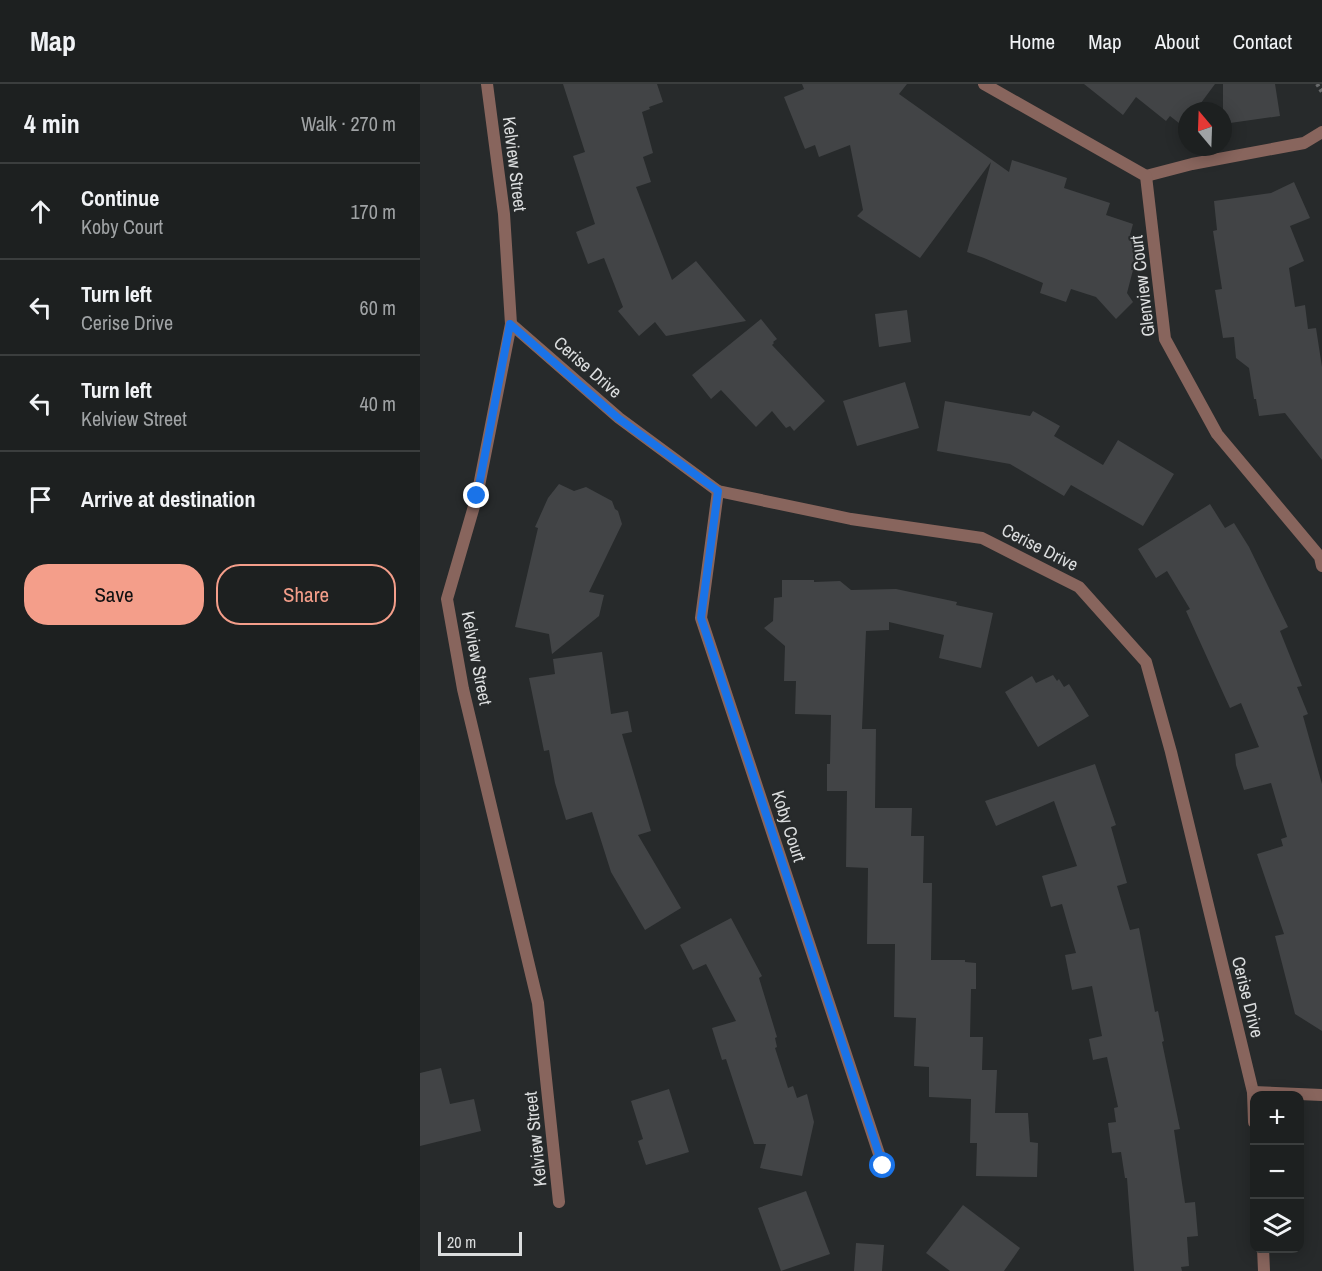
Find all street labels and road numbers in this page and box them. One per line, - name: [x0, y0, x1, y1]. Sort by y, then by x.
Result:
- street label: Kelview Street: [497, 115, 533, 213]
- street label: Glenview Court: [1123, 234, 1161, 338]
- street label: Cerise Drive: [549, 330, 627, 404]
- street label: Cerise Drive: [997, 517, 1083, 577]
- street label: Kelview Street: [456, 609, 498, 707]
- street label: Koby Court: [766, 787, 812, 865]
- street label: Cerise Drive: [1226, 954, 1270, 1040]
- street label: Kelview Street: [518, 1090, 552, 1188]

